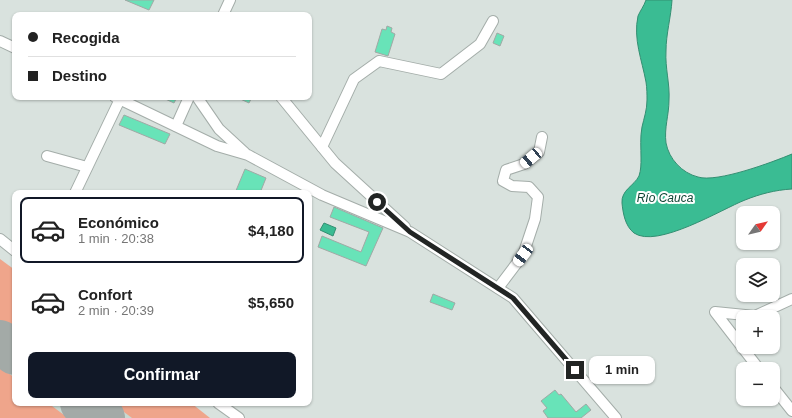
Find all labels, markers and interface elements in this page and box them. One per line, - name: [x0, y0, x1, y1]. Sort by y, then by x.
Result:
- text: Recogida: [52, 29, 120, 46]
- text: Destino: [52, 67, 107, 84]
- car: [518, 146, 544, 170]
- water label: Río Cauca: [637, 191, 694, 205]
- route start: [368, 193, 386, 211]
- north arrow: [736, 206, 780, 250]
- map controls: [736, 206, 780, 406]
- icon: car: [30, 212, 66, 248]
- text: Económico: [78, 214, 159, 231]
- text: $4,180: [248, 222, 294, 239]
- text: 1 min · 20:38: [78, 231, 154, 246]
- car: [511, 242, 535, 268]
- button: layers: [736, 258, 780, 302]
- icon: car: [30, 284, 66, 320]
- text: Confort: [78, 286, 132, 303]
- text: $5,650: [248, 294, 294, 311]
- text: 2 min · 20:39: [78, 303, 154, 318]
- button: +: [736, 310, 780, 354]
- button: Confirmar: [28, 352, 296, 398]
- callout: 1 min: [589, 356, 655, 384]
- route end: [566, 361, 584, 379]
- text: 1 min: [605, 362, 639, 377]
- button: −: [736, 362, 780, 406]

